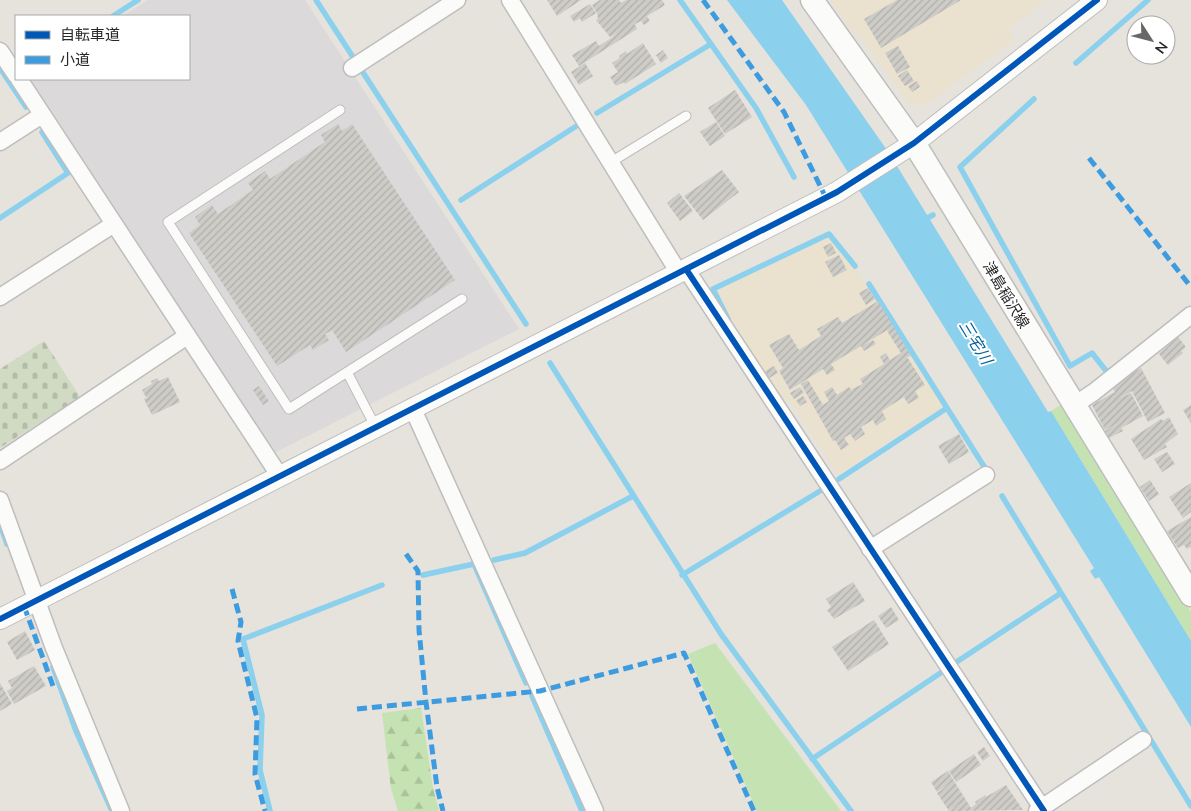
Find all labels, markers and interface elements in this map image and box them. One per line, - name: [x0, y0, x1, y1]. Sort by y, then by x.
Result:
- legend: [15, 15, 190, 80]
- north arrow: [1126, 15, 1176, 65]
- text: 自転車道: [60, 25, 120, 44]
- text: N: [1151, 38, 1172, 57]
- text: 小道: [60, 50, 90, 69]
- street label: 津島稲沢線: [979, 258, 1034, 332]
- water label: 三宅川: [955, 316, 998, 369]

